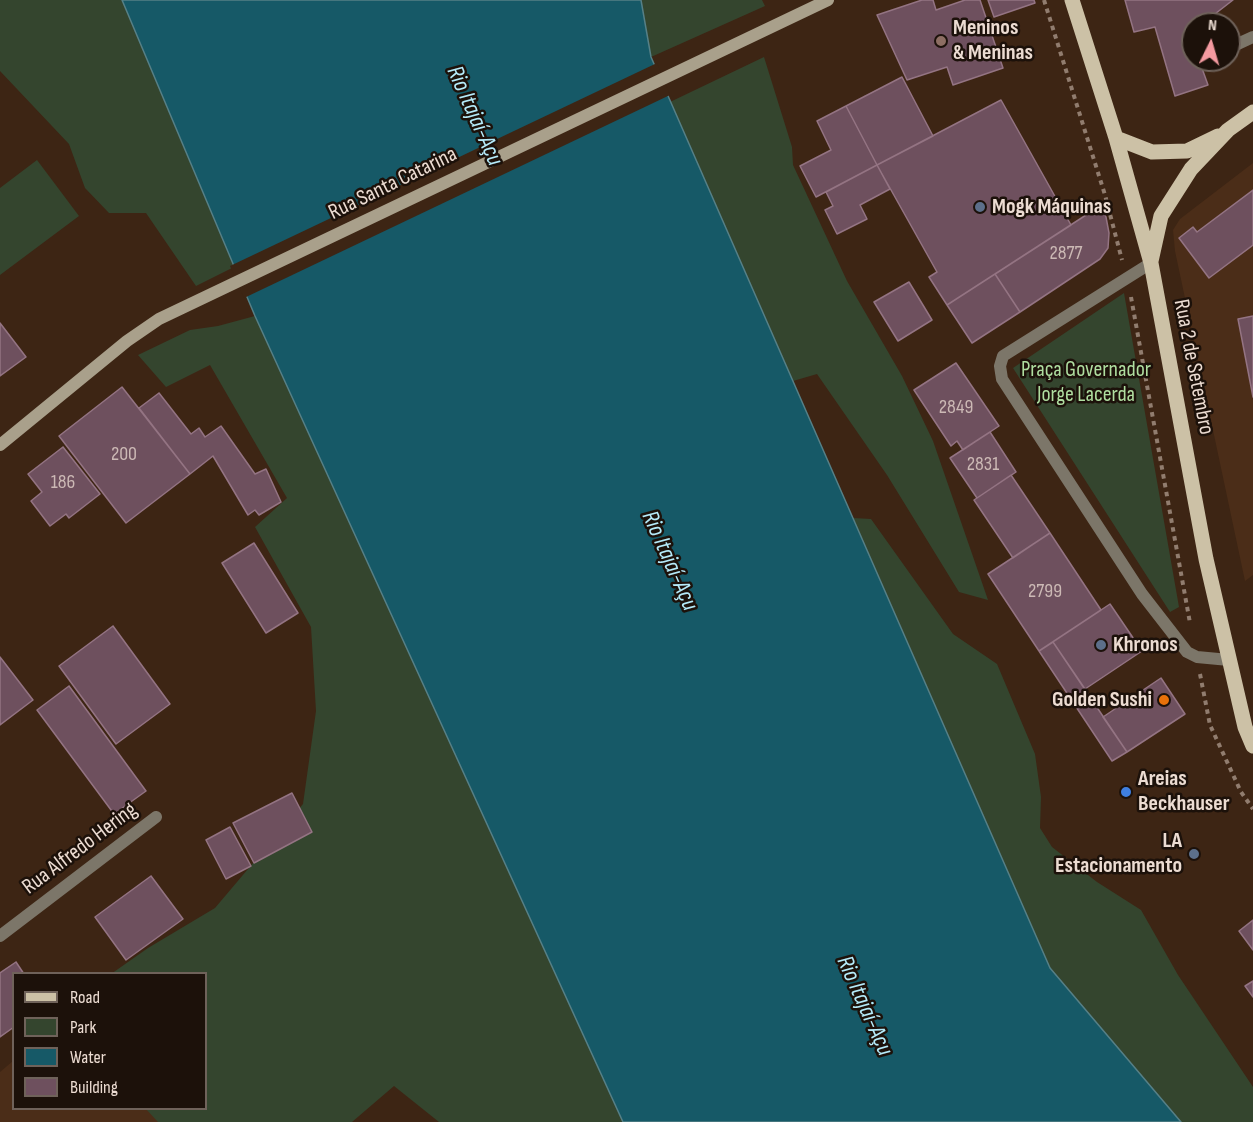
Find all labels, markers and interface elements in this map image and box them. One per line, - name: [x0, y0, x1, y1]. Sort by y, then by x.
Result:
- north arrow: [1181, 12, 1241, 72]
- place label: Meninos & Meninas: [953, 15, 1033, 66]
- text: N: [1207, 16, 1218, 35]
- marker: Meninos & Meninas: [934, 34, 948, 48]
- water label: Rio Itajaí-Açu: [439, 62, 509, 170]
- street label: Rua Santa Catarina: [325, 142, 461, 226]
- place label: Mogk Máquinas: [992, 194, 1111, 220]
- marker: Mogk Máquinas: [973, 200, 987, 214]
- house number: 2877: [1050, 242, 1082, 266]
- street label: Rua 2 de Setembro: [1167, 297, 1219, 437]
- park label: Praça Governador Jorge Lacerda: [1021, 357, 1151, 408]
- house number: 2849: [939, 396, 973, 420]
- house number: 200: [111, 443, 137, 467]
- house number: 2831: [967, 453, 999, 477]
- house number: 186: [51, 471, 75, 495]
- water label: Rio Itajaí-Açu: [634, 507, 704, 615]
- house number: 2799: [1028, 580, 1062, 604]
- place label: Khronos: [1113, 632, 1178, 658]
- marker: Khronos: [1094, 638, 1108, 652]
- place label: Golden Sushi: [1052, 687, 1152, 713]
- marker: Golden Sushi: [1157, 693, 1171, 707]
- place label: Areias Beckhauser: [1138, 766, 1229, 818]
- marker: Areias Beckhauser: [1119, 785, 1133, 799]
- street label: Rua Alfredo Hering: [17, 797, 143, 901]
- place label: LA Estacionamento: [1055, 828, 1182, 879]
- marker: LA Estacionamento: [1187, 847, 1201, 861]
- water label: Rio Itajaí-Açu: [829, 952, 899, 1060]
- legend: [12, 972, 207, 1110]
- text: Road: [70, 987, 100, 1008]
- text: Park: [70, 1017, 96, 1038]
- text: Water: [70, 1047, 106, 1068]
- text: Building: [70, 1077, 118, 1098]

